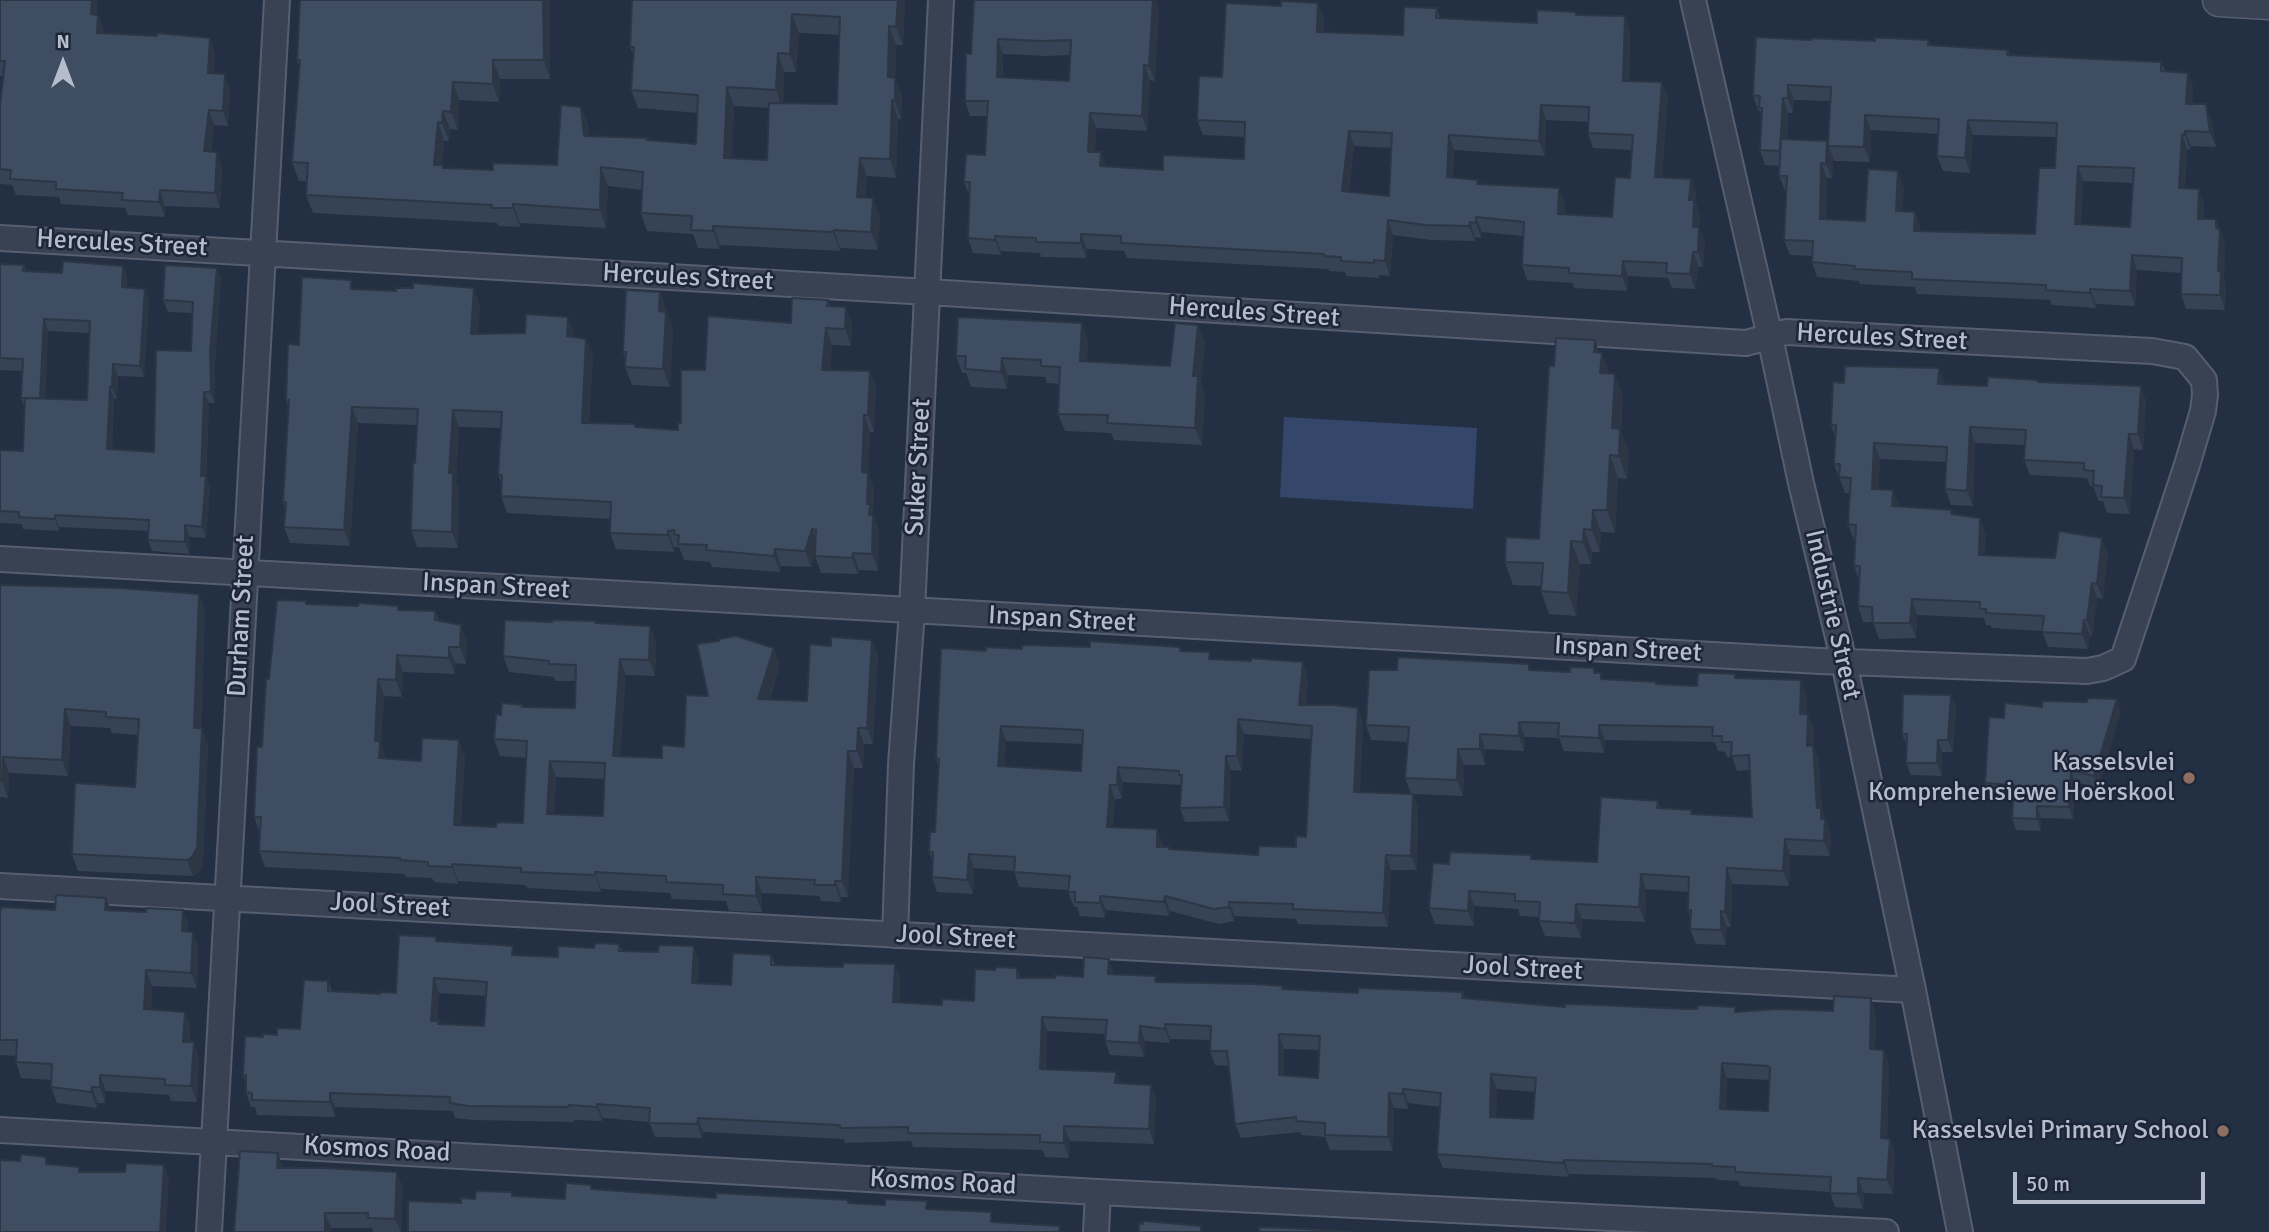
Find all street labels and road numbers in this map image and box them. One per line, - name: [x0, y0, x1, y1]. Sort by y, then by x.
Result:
- street label: Hercules Street: [36, 224, 208, 264]
- street label: Hercules Street: [602, 258, 774, 298]
- street label: Hercules Street: [1167, 291, 1341, 335]
- street label: Hercules Street: [1796, 318, 1968, 358]
- street label: Suker Street: [900, 398, 938, 536]
- street label: Industrie Street: [1797, 527, 1867, 703]
- street label: Durham Street: [222, 534, 262, 698]
- street label: Inspan Street: [421, 568, 571, 606]
- street label: Inspan Street: [987, 601, 1137, 639]
- street label: Inspan Street: [1553, 631, 1703, 669]
- street label: Jool Street: [329, 887, 451, 925]
- street label: Jool Street: [895, 919, 1017, 957]
- street label: Jool Street: [1462, 950, 1584, 988]
- street label: Kosmos Road: [303, 1131, 451, 1169]
- street label: Kosmos Road: [869, 1164, 1017, 1202]

